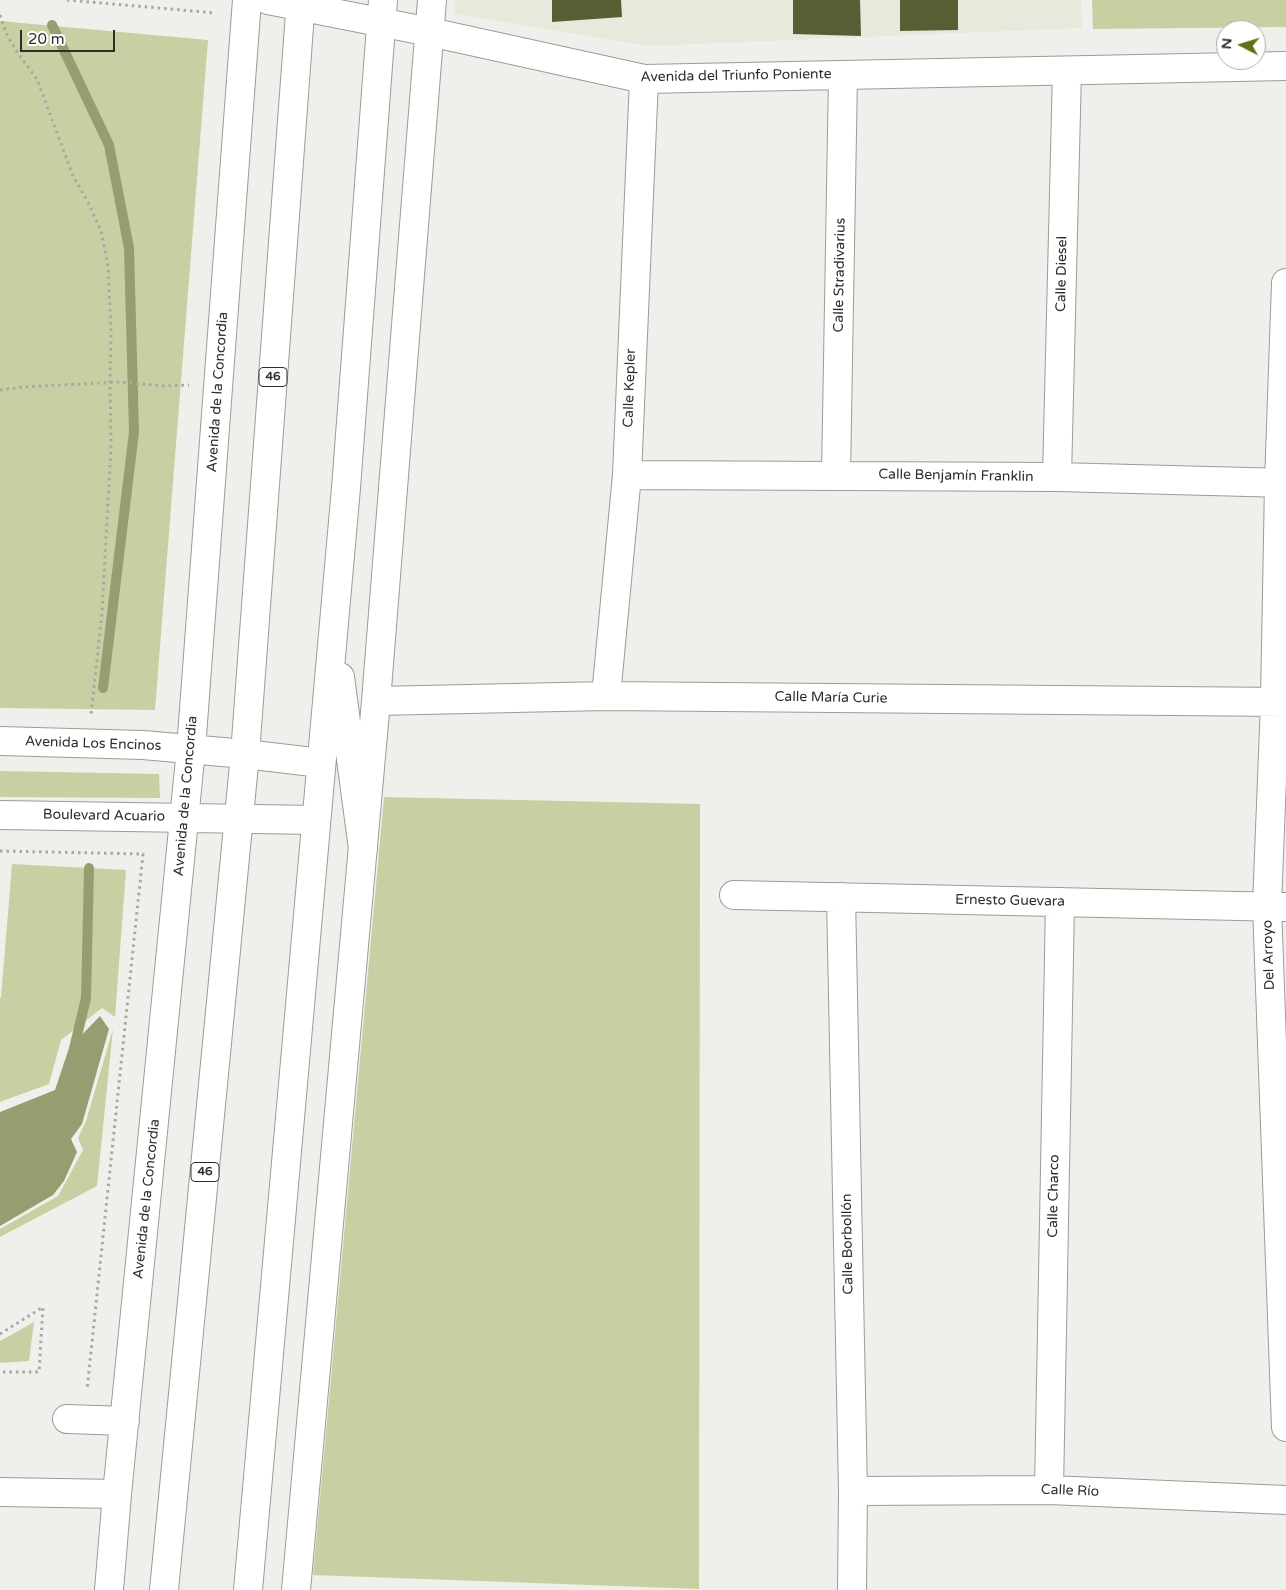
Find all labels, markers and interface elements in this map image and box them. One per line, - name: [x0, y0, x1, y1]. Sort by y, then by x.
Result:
- scale bar: [22, 20, 118, 52]
- north arrow: [1216, 20, 1266, 70]
- text: 20 m: [28, 30, 65, 48]
- text: N: [1218, 37, 1236, 50]
- street label: Avenida del Triunfo Poniente: [640, 66, 832, 86]
- street label: Calle Stradivarius: [831, 218, 849, 332]
- street label: Calle Diesel: [1053, 236, 1071, 312]
- street label: Avenida de la Concordia: [204, 311, 232, 473]
- street label: Calle Kepler: [620, 348, 640, 428]
- road number: 46: [259, 368, 287, 387]
- street label: Calle Benjamín Franklin: [878, 466, 1034, 486]
- street label: Calle María Curie: [774, 689, 888, 707]
- street label: Avenida de la Concordia: [171, 715, 201, 877]
- street label: Avenida Los Encinos: [24, 733, 162, 755]
- street label: Boulevard Acuario: [43, 807, 165, 825]
- street label: Ernesto Guevara: [955, 892, 1065, 910]
- street label: Del Arroyo: [1259, 919, 1279, 991]
- street label: Avenida de la Concordia: [130, 1118, 164, 1280]
- street label: Calle Charco: [1045, 1154, 1063, 1238]
- road number: 46: [191, 1162, 219, 1182]
- street label: Calle Borbollón: [839, 1193, 857, 1295]
- street label: Calle Río: [1041, 1482, 1099, 1500]

